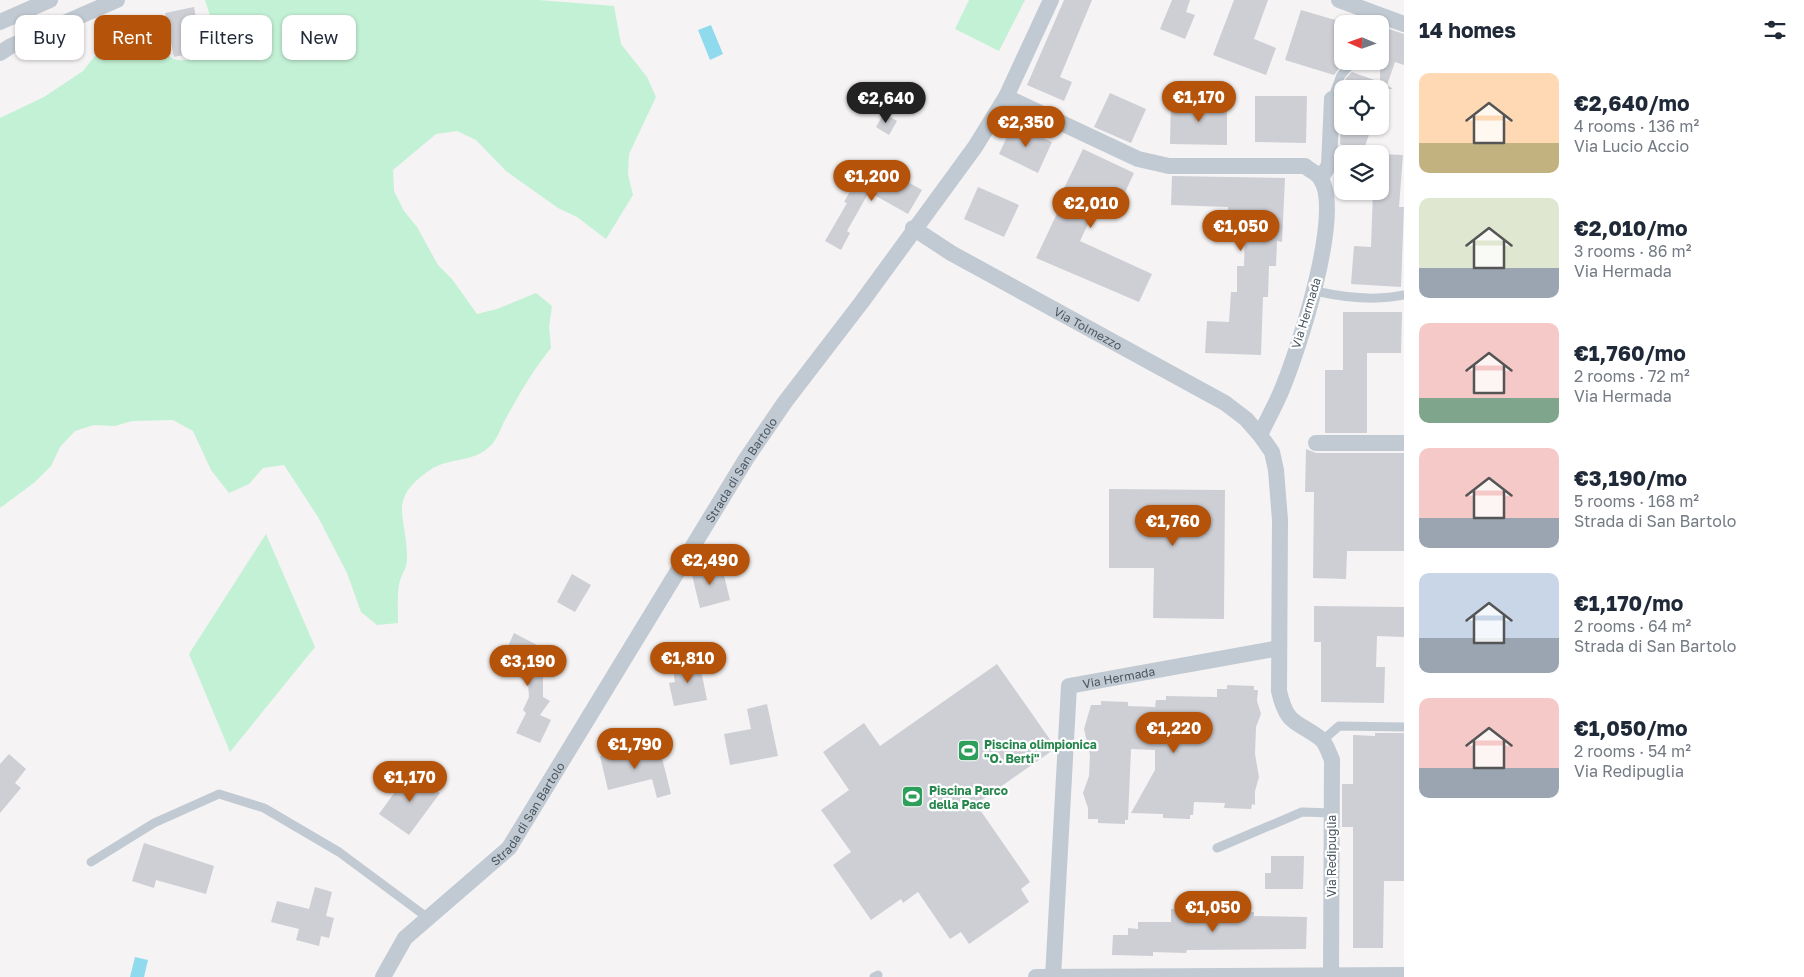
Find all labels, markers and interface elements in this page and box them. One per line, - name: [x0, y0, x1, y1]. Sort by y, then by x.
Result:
- chip: Buy: [15, 15, 84, 60]
- chip: Rent: [94, 15, 171, 60]
- chip: Filters: [181, 15, 272, 60]
- chip: New: [282, 15, 356, 60]
- north arrow: [1334, 15, 1389, 70]
- map controls: [1334, 15, 1389, 200]
- icon: filters: [1761, 16, 1789, 44]
- text: 14 homes: [1419, 17, 1516, 43]
- pin: €1,170: [1158, 80, 1240, 123]
- button: locate: [1334, 80, 1389, 135]
- pin: €2,640: [845, 82, 927, 124]
- text: €1,170: [1173, 87, 1225, 107]
- text: €2,640: [858, 88, 914, 108]
- text: €2,640/mo: [1574, 90, 1690, 116]
- icon: home: [1459, 93, 1519, 153]
- pin: €2,350: [985, 106, 1067, 148]
- text: €2,350: [998, 112, 1054, 132]
- text: 4 rooms · 136 m²: [1574, 116, 1699, 136]
- text: Via Lucio Accio: [1574, 136, 1689, 156]
- button: layers: [1334, 145, 1389, 200]
- pin: €1,200: [831, 160, 913, 202]
- text: €1,200: [844, 166, 900, 186]
- pin: €2,010: [1050, 186, 1132, 229]
- text: €2,010: [1063, 193, 1119, 213]
- pin: €1,050: [1200, 210, 1282, 252]
- text: €2,010/mo: [1574, 215, 1688, 241]
- text: €1,050: [1213, 216, 1269, 236]
- icon: home: [1459, 218, 1519, 278]
- text: 3 rooms · 86 m²: [1574, 241, 1691, 261]
- text: Via Hermada: [1574, 261, 1672, 281]
- street label: Via Hermada: [1288, 276, 1324, 350]
- street label: Via Tolmezzo: [1052, 303, 1125, 353]
- text: €1,760/mo: [1574, 340, 1686, 366]
- icon: home: [1459, 343, 1519, 403]
- text: 2 rooms · 72 m²: [1574, 366, 1690, 386]
- text: Via Hermada: [1574, 386, 1672, 406]
- street label: Strada di San Bartolo: [702, 414, 780, 525]
- text: €3,190/mo: [1574, 465, 1687, 491]
- icon: home: [1459, 468, 1519, 528]
- text: 5 rooms · 168 m²: [1574, 491, 1699, 511]
- pin: €1,760: [1132, 504, 1214, 547]
- text: €1,760: [1146, 511, 1200, 531]
- text: Strada di San Bartolo: [1574, 511, 1736, 531]
- pin: €2,490: [669, 544, 751, 586]
- text: €2,490: [682, 550, 738, 570]
- text: €1,170/mo: [1574, 590, 1683, 616]
- icon: home: [1459, 593, 1519, 653]
- text: 2 rooms · 64 m²: [1574, 616, 1691, 636]
- text: Strada di San Bartolo: [1574, 636, 1736, 656]
- pin: €1,810: [647, 642, 729, 684]
- pin: €3,190: [487, 644, 569, 687]
- text: €1,810: [661, 648, 715, 668]
- text: €3,190: [501, 651, 555, 671]
- street label: Via Hermada: [1081, 663, 1156, 691]
- pin: €1,220: [1133, 712, 1215, 754]
- text: €1,050/mo: [1574, 715, 1688, 741]
- text: €1,220: [1147, 718, 1201, 738]
- icon: home: [1459, 718, 1519, 778]
- pin: €1,790: [594, 728, 676, 770]
- text: €1,790: [608, 734, 662, 754]
- place label: Piscina olimpionica "O. Berti": [984, 737, 1097, 766]
- sports icon: Piscina olimpionica "O. Berti": [956, 739, 980, 763]
- text: 2 rooms · 54 m²: [1574, 741, 1691, 761]
- street label: Strada di San Bartolo: [487, 759, 567, 868]
- pin: €1,170: [369, 760, 451, 803]
- text: Via Redipuglia: [1574, 761, 1684, 781]
- text: €1,170: [384, 767, 436, 787]
- place label: Piscina Parco della Pace: [929, 783, 1008, 812]
- sports icon: Piscina Parco della Pace: [901, 785, 925, 809]
- street label: Via Redipuglia: [1324, 815, 1339, 897]
- pin: €1,050: [1172, 890, 1254, 933]
- text: €1,050: [1185, 897, 1241, 917]

